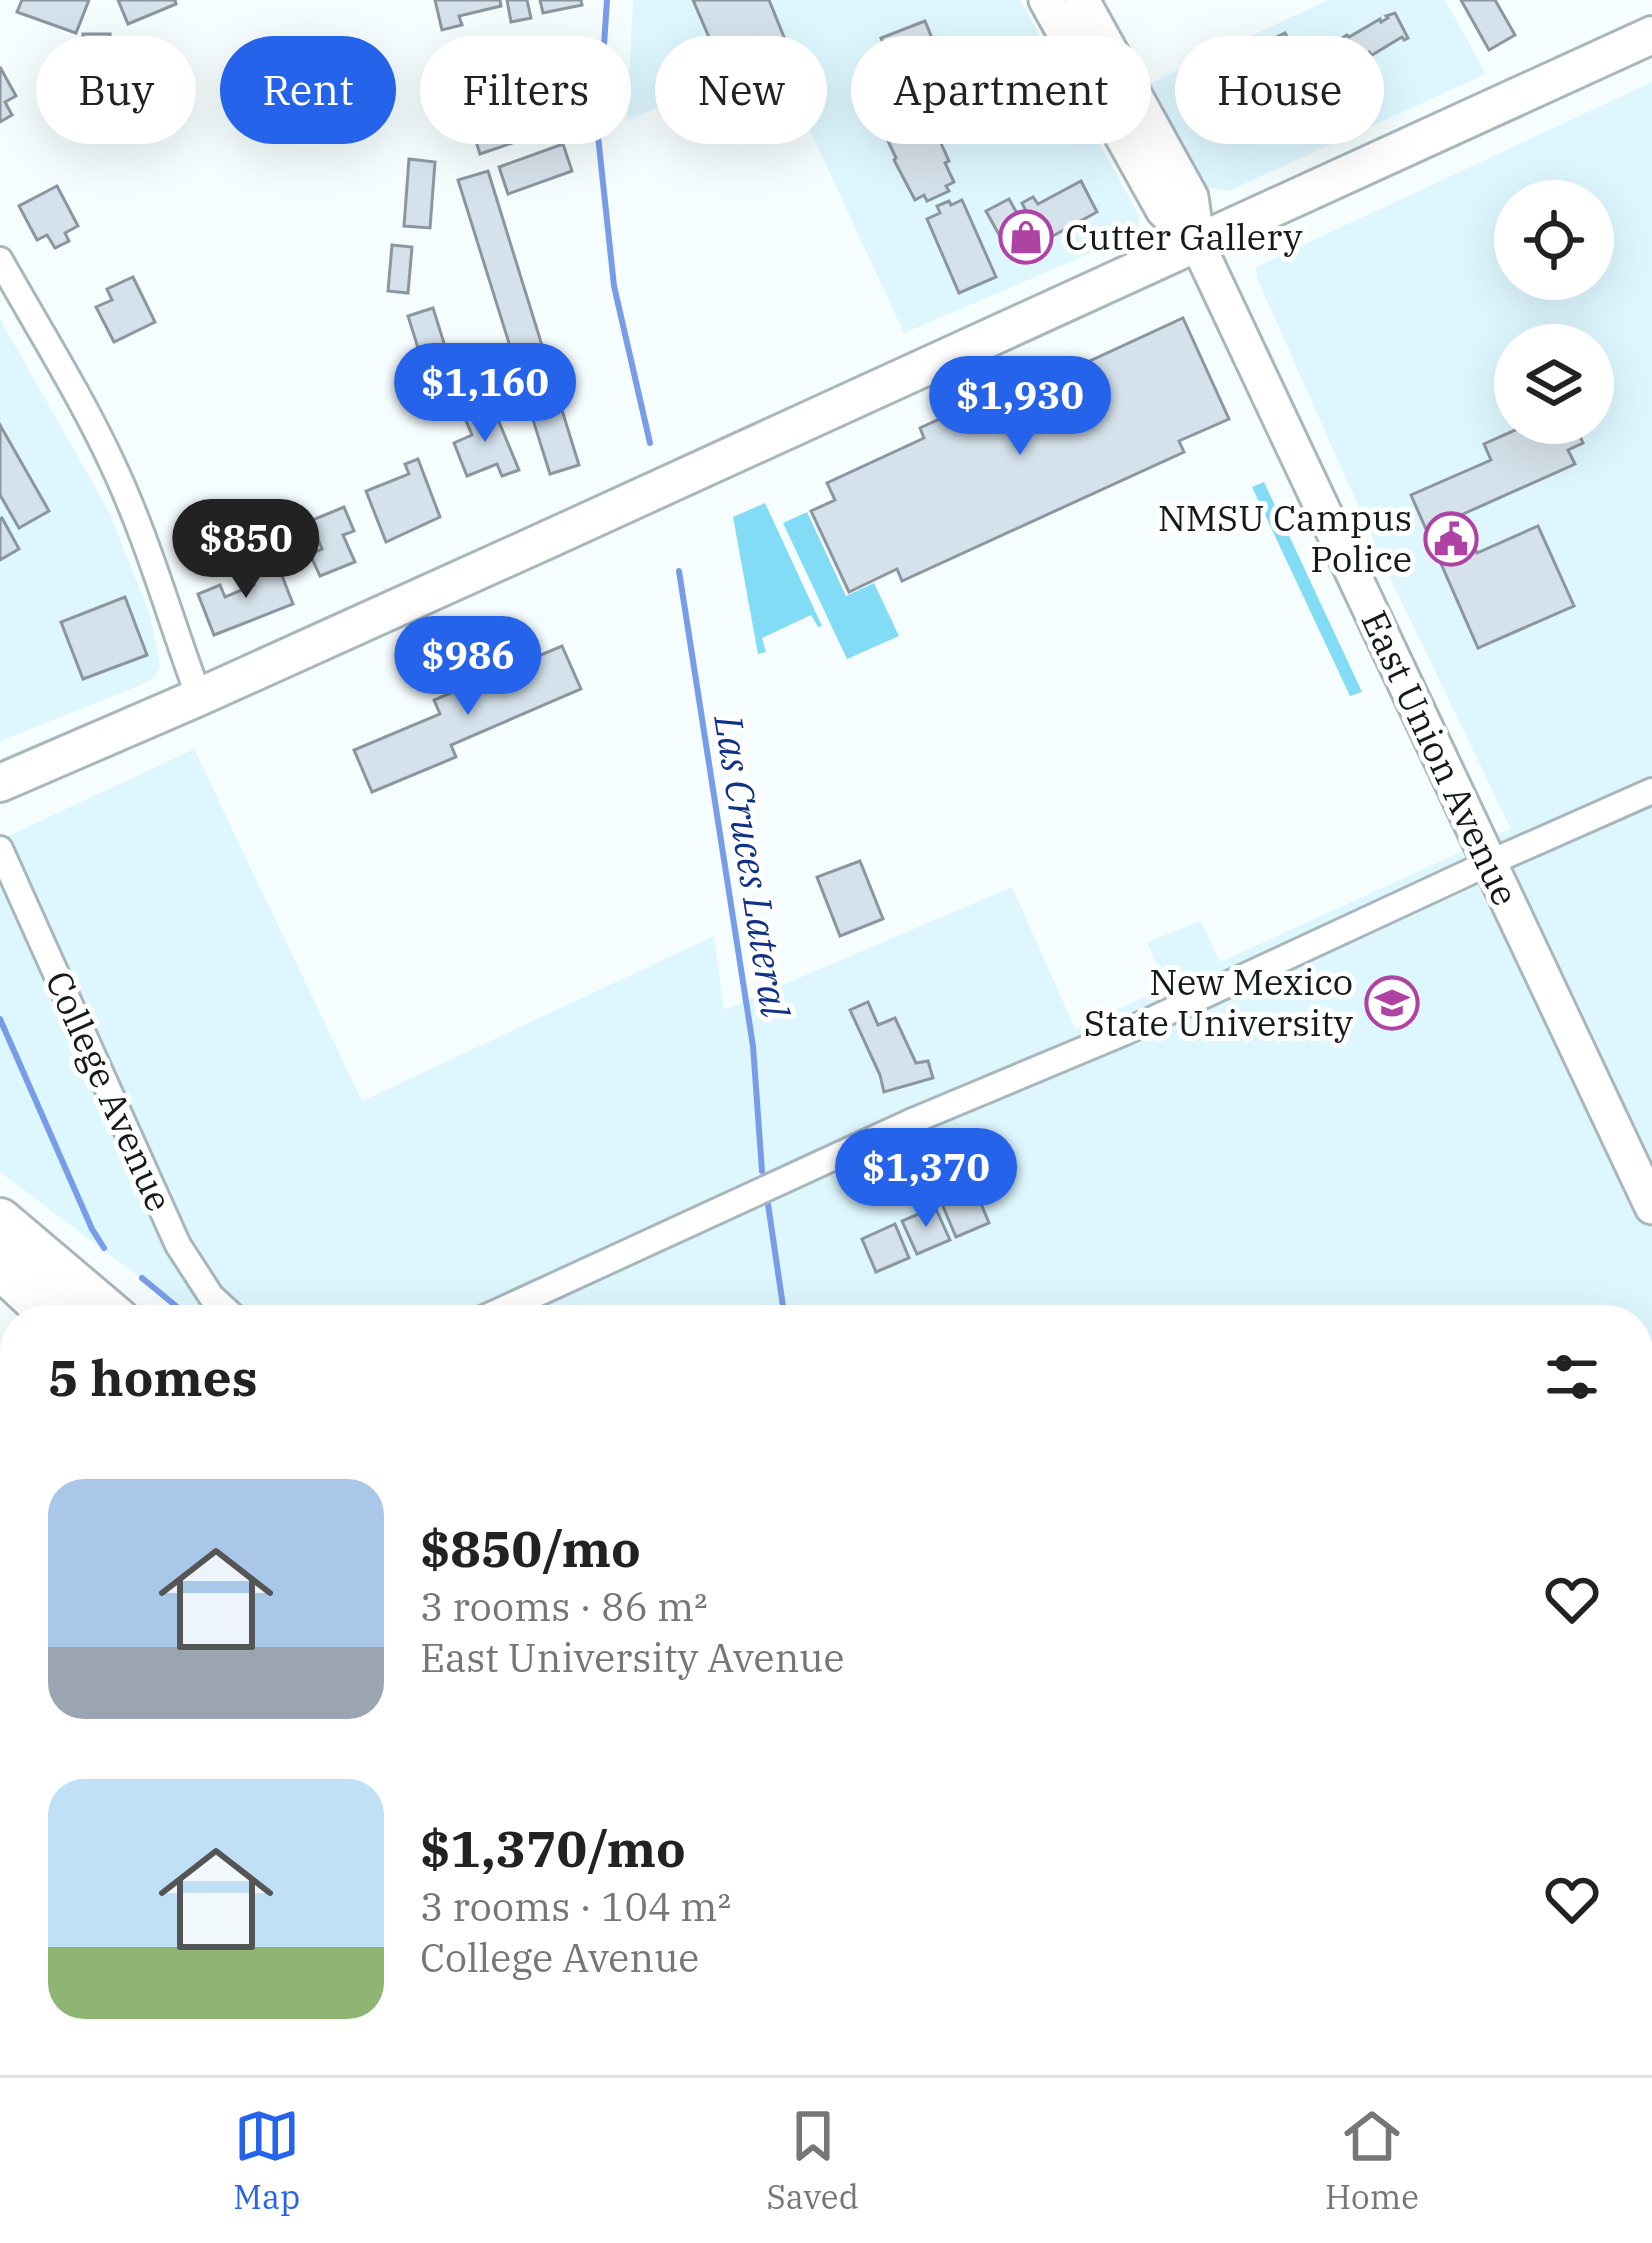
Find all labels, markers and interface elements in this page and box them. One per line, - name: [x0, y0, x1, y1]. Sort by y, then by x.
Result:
- chip: Buy: [36, 36, 196, 144]
- chip: Rent: [220, 36, 396, 144]
- chip: Filters: [420, 36, 631, 144]
- chip: New: [655, 36, 827, 144]
- chip: Apartment: [851, 36, 1151, 144]
- chip: House: [1175, 36, 1384, 144]
- map controls: [1494, 180, 1614, 444]
- button: locate: [1494, 180, 1614, 300]
- shop icon: Cutter Gallery: [998, 209, 1054, 265]
- place label: Cutter Gallery: [1065, 213, 1303, 260]
- button: layers: [1494, 324, 1614, 444]
- pin: $1,160: [387, 343, 583, 445]
- text: $1,160: [421, 356, 549, 407]
- pin: $1,930: [922, 356, 1118, 458]
- text: $1,930: [956, 369, 1084, 420]
- place label: NMSU Campus Police: [1158, 494, 1412, 582]
- pin: $850: [175, 499, 317, 601]
- public building icon: NMSU Campus Police: [1423, 511, 1479, 567]
- text: $850: [199, 512, 293, 563]
- street label: East Union Avenue: [1352, 603, 1529, 913]
- pin: $986: [397, 616, 539, 718]
- text: $986: [421, 629, 515, 680]
- water label: Las Cruces Lateral: [703, 711, 802, 1021]
- place label: New Mexico State University: [1084, 958, 1354, 1046]
- street label: College Avenue: [36, 963, 183, 1218]
- school or university icon: New Mexico State University: [1364, 975, 1420, 1031]
- pin: $1,370: [828, 1128, 1024, 1230]
- text: $1,370: [862, 1141, 990, 1192]
- text: 5 homes: [48, 1344, 258, 1410]
- icon: filters: [1539, 1344, 1605, 1410]
- text: $850/mo: [420, 1515, 641, 1581]
- icon: home: [144, 1527, 288, 1671]
- icon: heart: [1539, 1566, 1605, 1632]
- text: 3 rooms · 86 m²: [420, 1581, 708, 1632]
- text: East University Avenue: [420, 1632, 844, 1683]
- text: $1,370/mo: [420, 1815, 686, 1881]
- icon: home: [144, 1827, 288, 1971]
- icon: heart: [1539, 1866, 1605, 1932]
- text: 3 rooms · 104 m²: [420, 1881, 731, 1932]
- text: College Avenue: [420, 1932, 699, 1983]
- tab: Map: [233, 2103, 300, 2218]
- tab: Saved: [766, 2103, 859, 2218]
- tab: Home: [1325, 2103, 1419, 2218]

